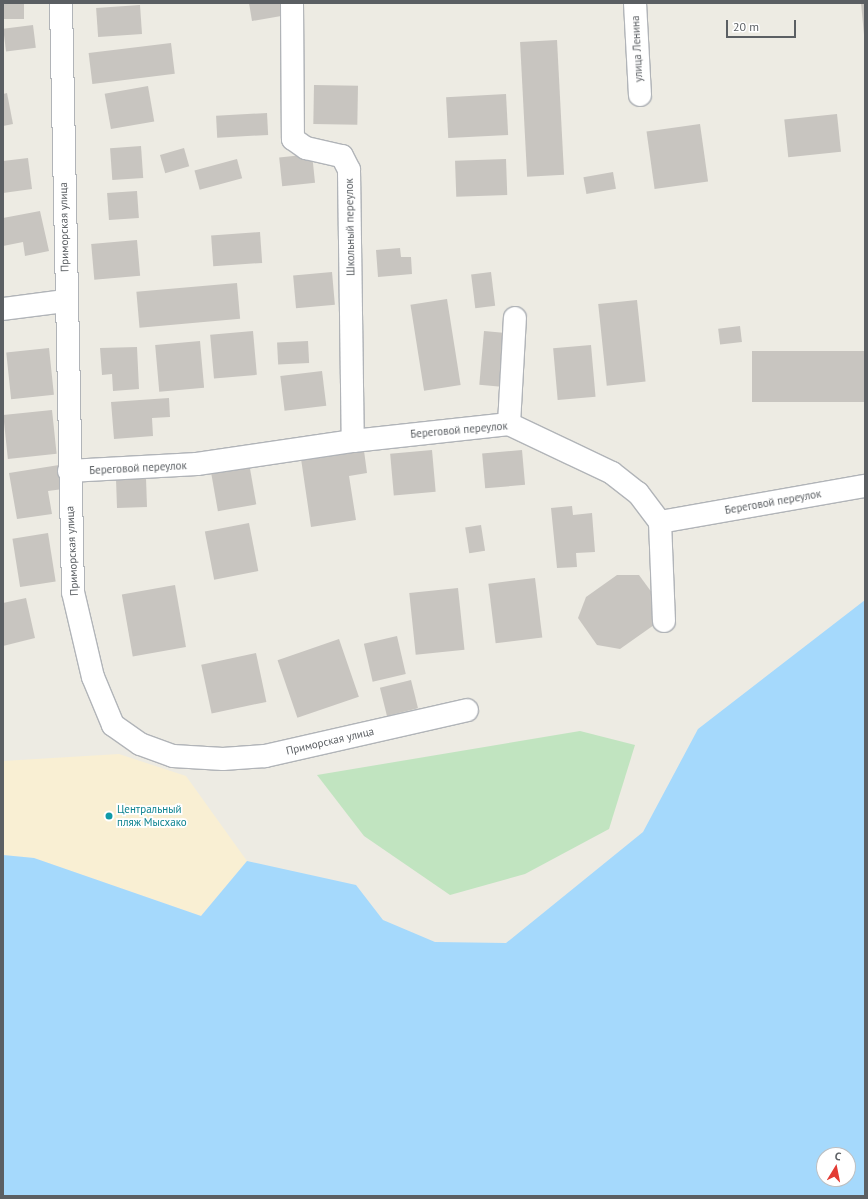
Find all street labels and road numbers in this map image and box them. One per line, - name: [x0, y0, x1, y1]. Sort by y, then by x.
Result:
- street label: улица Ленина: [629, 15, 645, 83]
- street label: Школьный переулок: [343, 178, 357, 276]
- street label: Приморская улица: [57, 182, 71, 272]
- street label: Береговой переулок: [410, 419, 508, 441]
- street label: Береговой переулок: [89, 459, 187, 477]
- street label: Береговой переулок: [724, 487, 822, 517]
- street label: Приморская улица: [63, 506, 81, 596]
- street label: Приморская улица: [285, 724, 375, 758]

